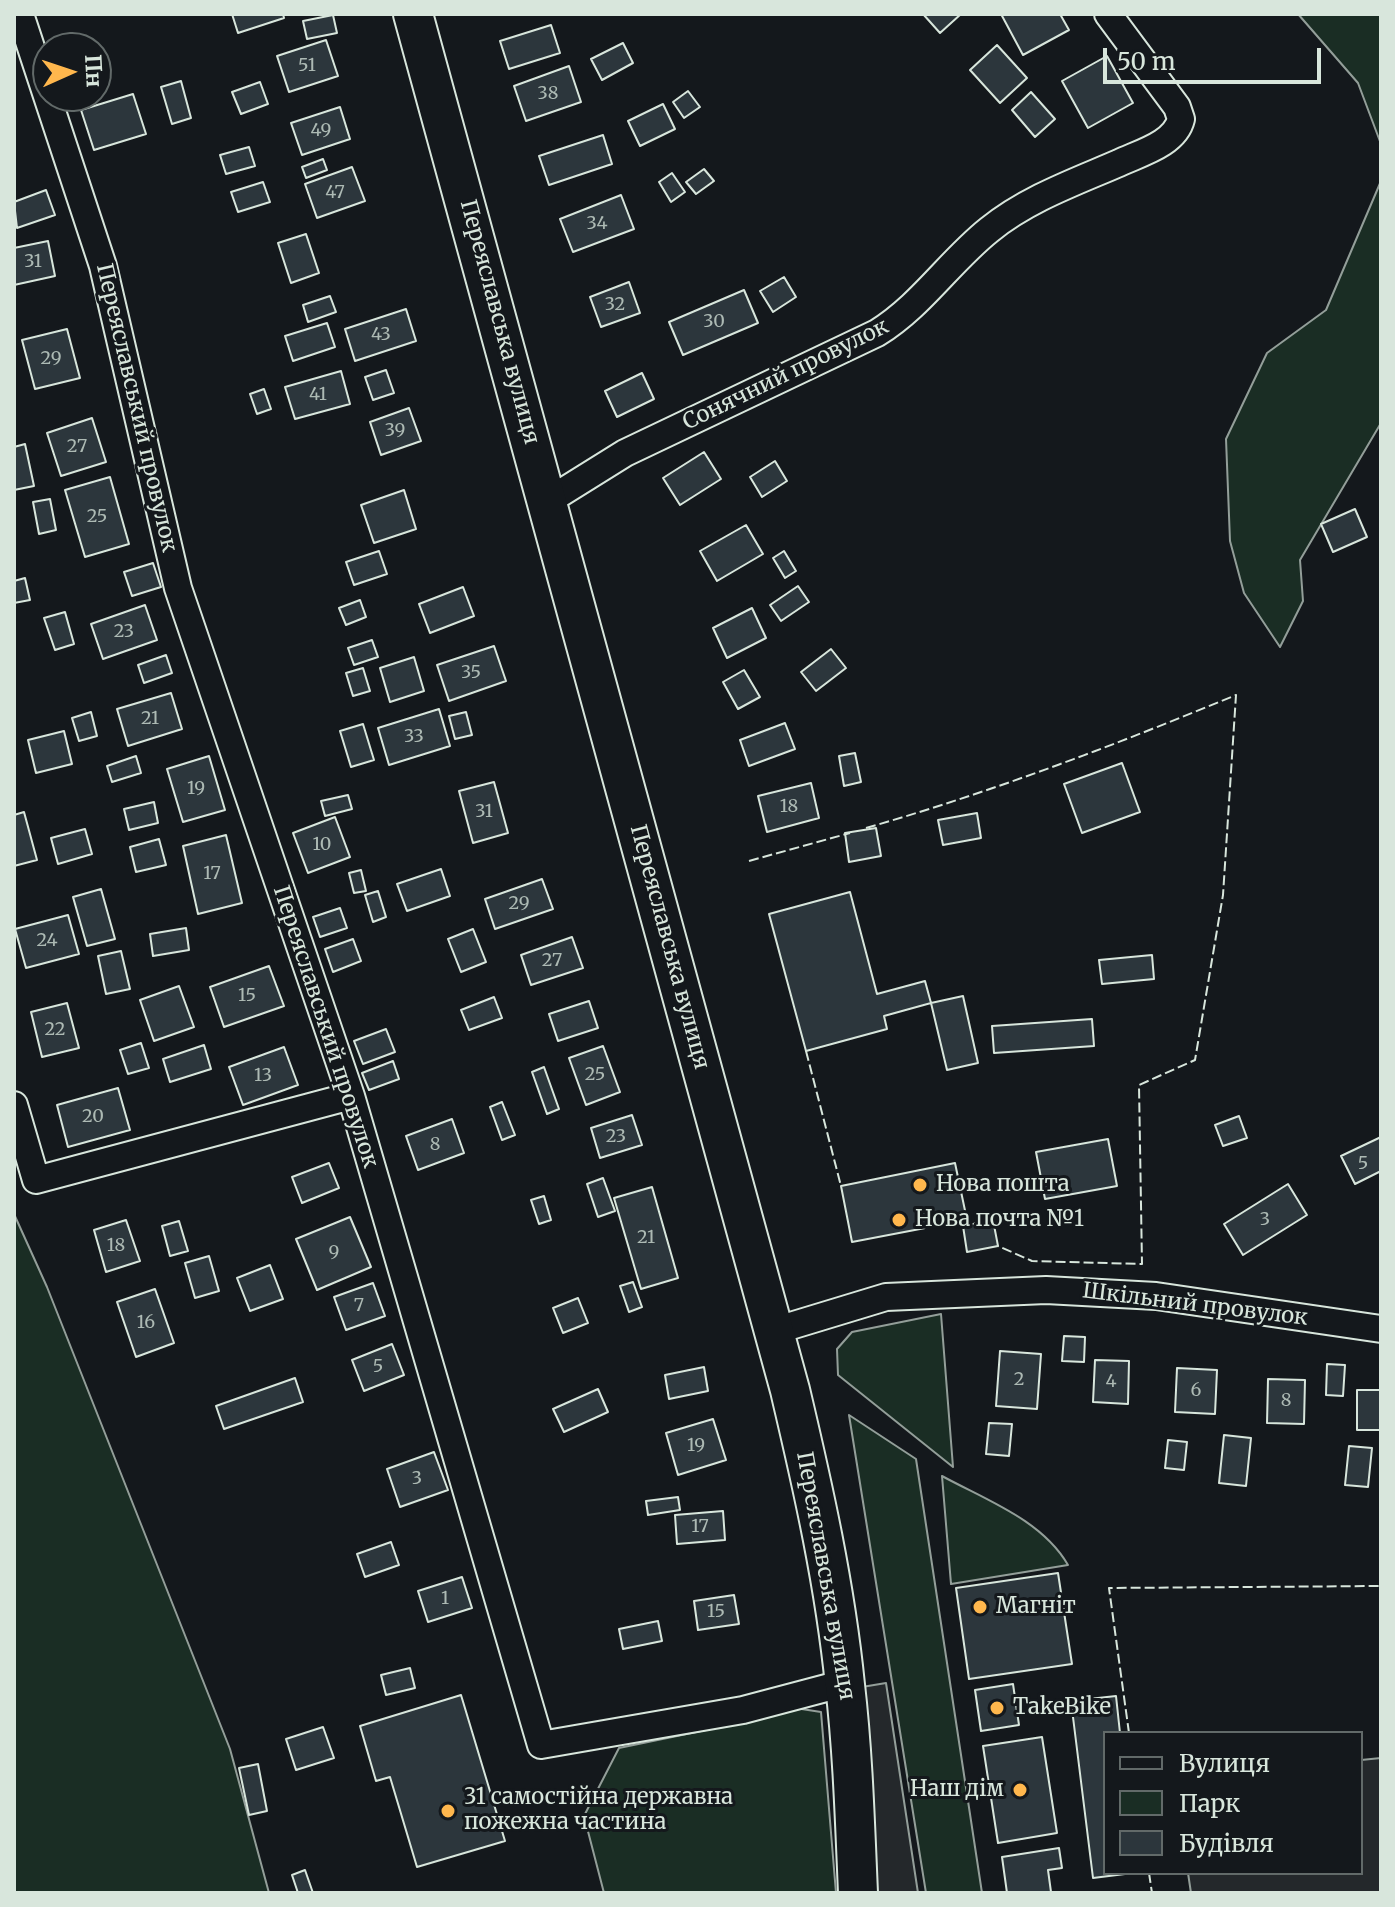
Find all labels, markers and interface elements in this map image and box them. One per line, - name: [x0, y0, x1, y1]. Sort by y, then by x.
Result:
- north arrow: [32, 32, 112, 112]
- scale bar: [1107, 32, 1325, 82]
- text: 50 m: [1117, 46, 1176, 77]
- text: Пн: [79, 54, 109, 88]
- house number: 51: [298, 55, 316, 77]
- house number: 38: [538, 83, 558, 105]
- house number: 49: [311, 120, 331, 142]
- house number: 47: [325, 182, 345, 204]
- street label: Переяславська вулиця: [454, 197, 544, 447]
- house number: 34: [586, 213, 608, 235]
- house number: 31: [24, 251, 42, 273]
- street label: Переяславський провулок: [90, 261, 182, 555]
- house number: 32: [605, 294, 625, 316]
- house number: 30: [703, 311, 725, 333]
- street label: Сонячний провулок: [679, 314, 893, 436]
- house number: 43: [371, 324, 391, 346]
- house number: 29: [40, 348, 62, 370]
- house number: 41: [309, 384, 327, 406]
- house number: 39: [385, 420, 405, 442]
- house number: 27: [67, 436, 87, 458]
- house number: 25: [87, 506, 107, 528]
- house number: 23: [114, 621, 134, 643]
- house number: 35: [461, 662, 481, 684]
- house number: 21: [141, 708, 159, 730]
- house number: 33: [404, 726, 424, 748]
- house number: 19: [187, 778, 205, 800]
- house number: 18: [780, 796, 798, 818]
- house number: 31: [475, 801, 493, 823]
- street label: Переяславська вулиця: [624, 822, 714, 1072]
- house number: 10: [313, 834, 331, 856]
- house number: 17: [203, 863, 221, 885]
- street label: Переяславський провулок: [267, 883, 383, 1171]
- house number: 29: [508, 893, 530, 915]
- house number: 24: [36, 930, 58, 952]
- house number: 27: [542, 950, 562, 972]
- house number: 15: [238, 985, 256, 1007]
- house number: 22: [44, 1019, 66, 1041]
- house number: 25: [585, 1064, 605, 1086]
- house number: 13: [254, 1065, 272, 1087]
- house number: 20: [82, 1106, 104, 1128]
- house number: 23: [606, 1126, 626, 1148]
- house number: 8: [430, 1134, 440, 1156]
- house number: 5: [1358, 1153, 1368, 1175]
- place label: Нова пошта: [936, 1172, 1069, 1198]
- marker: Нова пошта: [911, 1176, 929, 1194]
- place label: Нова почта №1: [915, 1207, 1084, 1233]
- house number: 3: [1260, 1209, 1270, 1231]
- marker: Нова почта №1: [890, 1211, 908, 1229]
- house number: 21: [637, 1227, 655, 1249]
- house number: 18: [107, 1235, 125, 1257]
- house number: 9: [329, 1242, 339, 1264]
- street label: Шкільний провулок: [1081, 1278, 1309, 1332]
- house number: 7: [354, 1295, 364, 1317]
- house number: 16: [137, 1312, 155, 1334]
- house number: 5: [373, 1356, 383, 1378]
- house number: 2: [1014, 1369, 1024, 1391]
- house number: 4: [1105, 1371, 1117, 1393]
- house number: 6: [1191, 1380, 1201, 1402]
- house number: 8: [1281, 1390, 1291, 1412]
- house number: 19: [687, 1435, 705, 1457]
- street label: Переяславська вулиця: [790, 1450, 860, 1702]
- house number: 3: [412, 1468, 422, 1490]
- house number: 17: [691, 1516, 709, 1538]
- house number: 1: [441, 1588, 449, 1610]
- place label: Магніт: [996, 1594, 1076, 1620]
- marker: Магніт: [971, 1598, 989, 1616]
- house number: 15: [707, 1601, 725, 1623]
- place label: TakeBike: [1013, 1695, 1111, 1721]
- marker: TakeBike: [988, 1699, 1006, 1717]
- legend: [1103, 1731, 1363, 1875]
- text: Вулиця: [1179, 1748, 1270, 1779]
- place label: Наш дім: [910, 1777, 1004, 1803]
- marker: Наш дім: [1011, 1781, 1029, 1799]
- place label: 31 самостійна державна пожежна частина: [464, 1785, 733, 1836]
- text: Парк: [1179, 1788, 1240, 1819]
- marker: 31 самостійна державна пожежна частина: [439, 1802, 457, 1820]
- text: Будівля: [1179, 1828, 1274, 1859]

